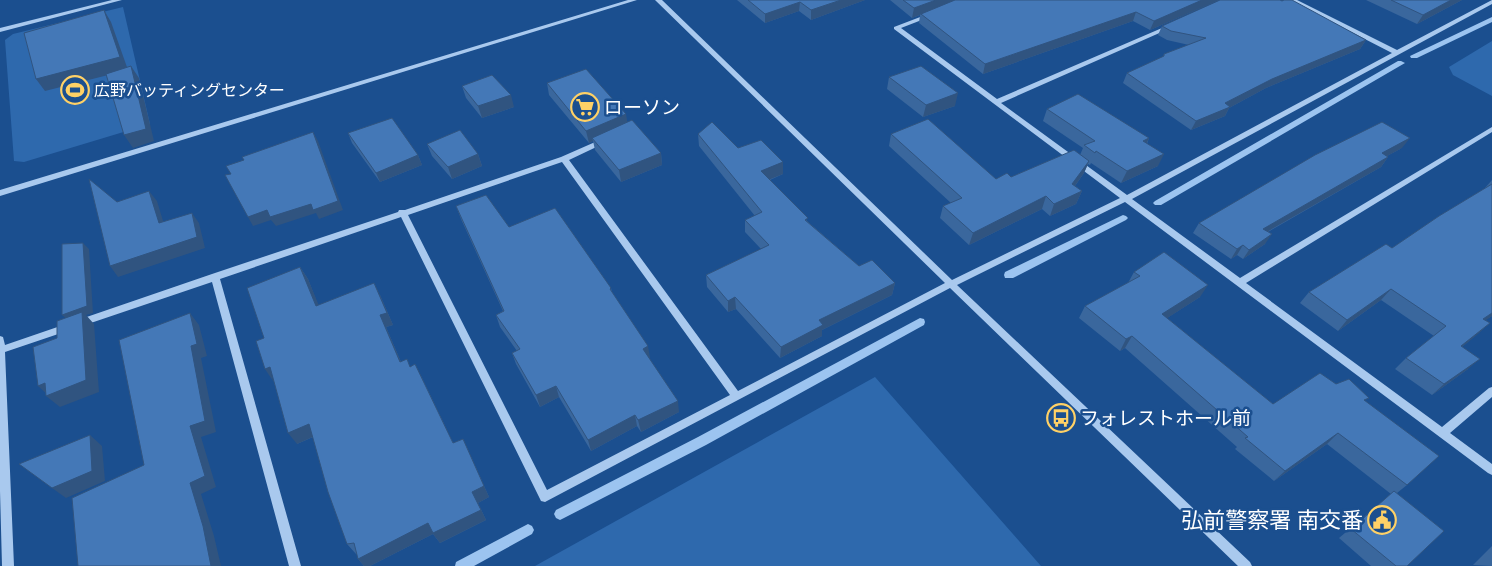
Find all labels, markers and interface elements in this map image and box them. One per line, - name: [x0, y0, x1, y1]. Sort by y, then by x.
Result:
- sports icon: 広野バッティングセンター: [60, 75, 90, 105]
- place label: 広野バッティングセンター: [94, 80, 285, 101]
- supermarket icon: ローソン: [570, 92, 600, 122]
- place label: ローソン: [604, 95, 680, 120]
- bus stop icon: フォレストホール前: [1046, 403, 1076, 433]
- place label: フォレストホール前: [1080, 406, 1251, 431]
- public building icon: 弘前警察署 南交番: [1367, 505, 1397, 535]
- place label: 弘前警察署 南交番: [1181, 506, 1363, 534]

